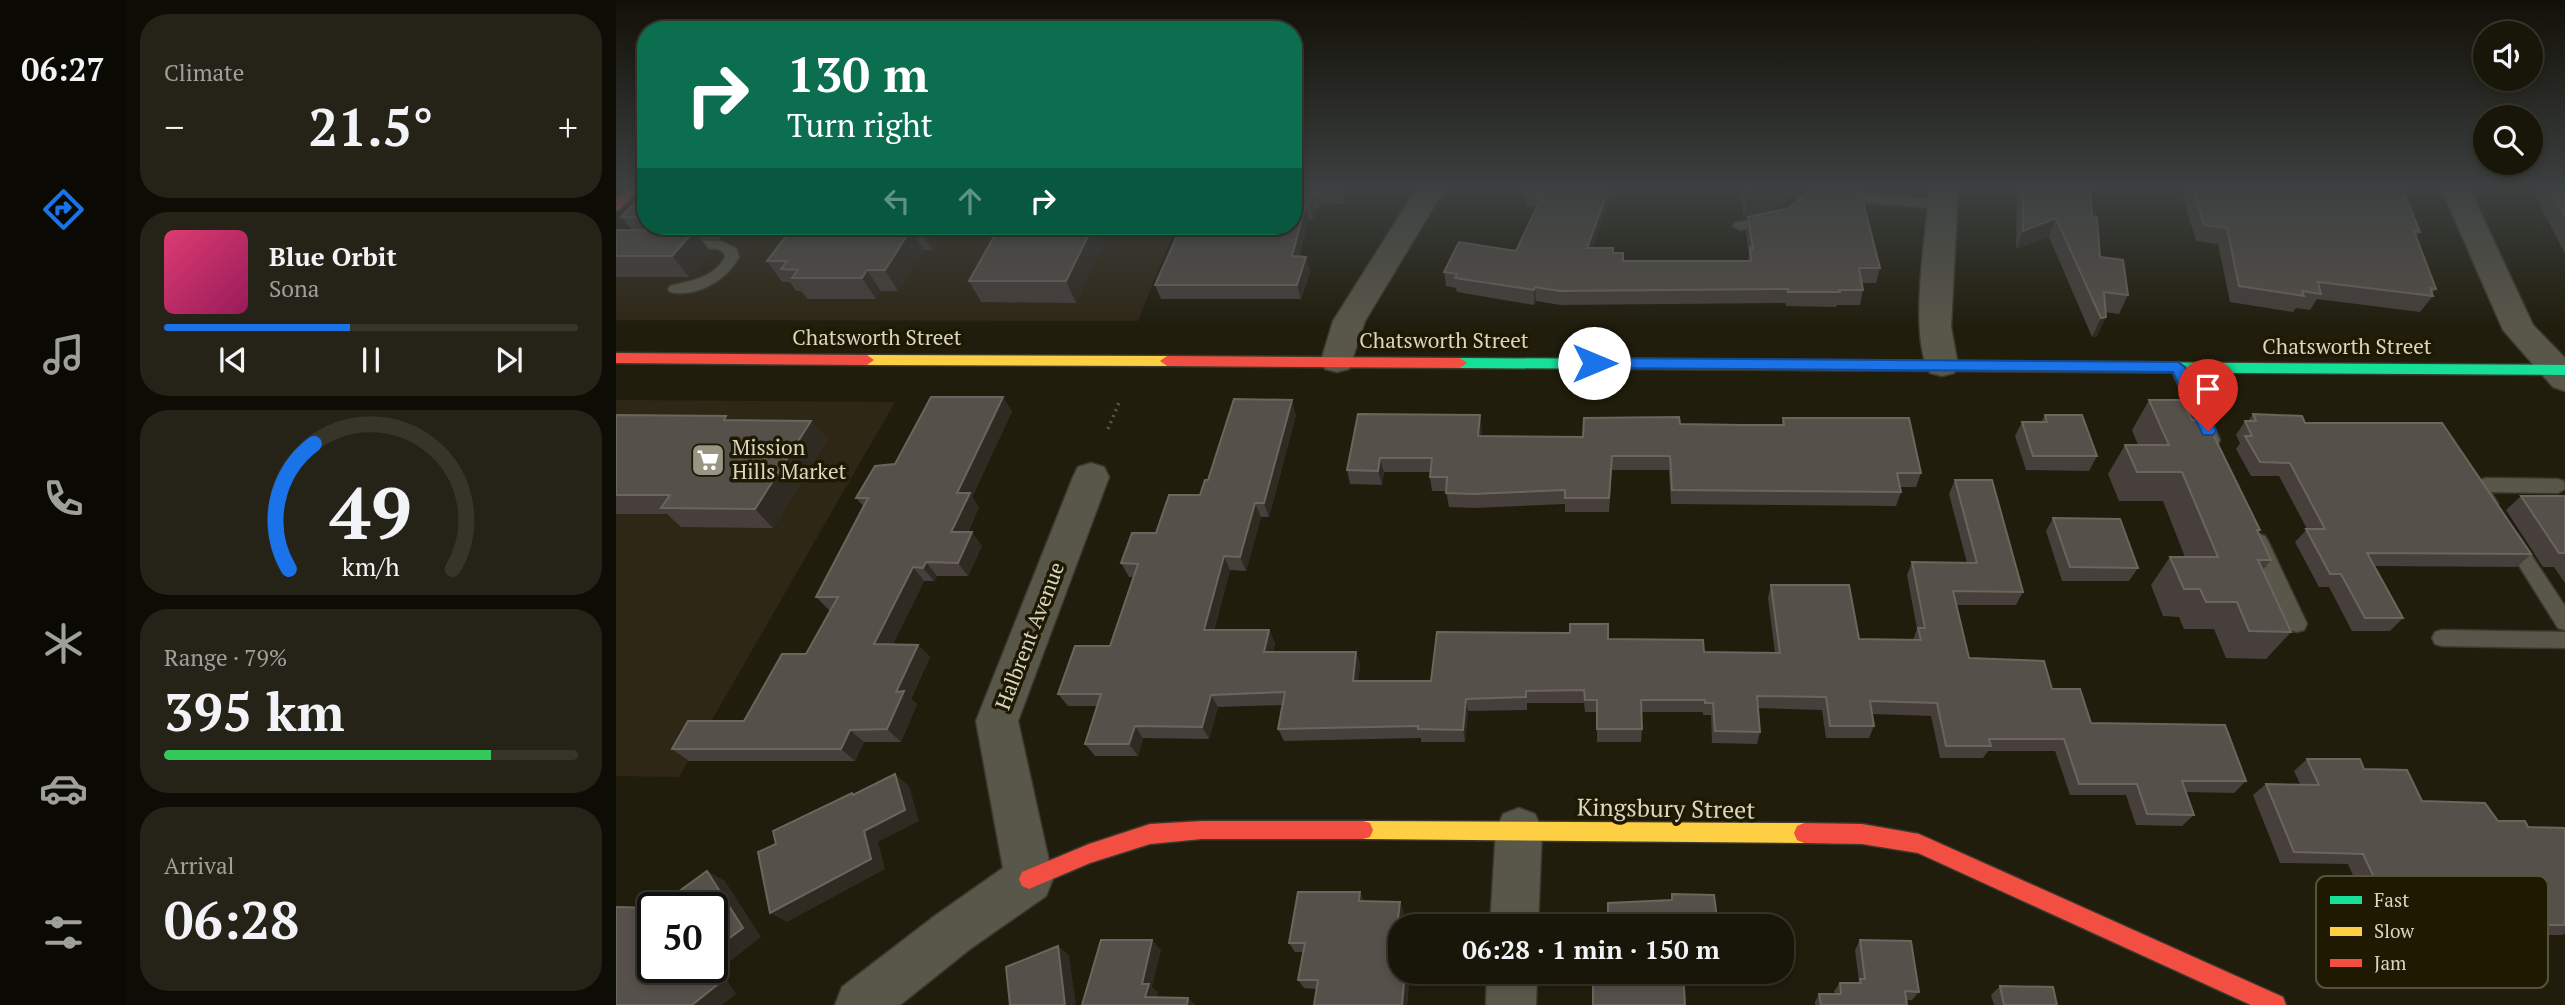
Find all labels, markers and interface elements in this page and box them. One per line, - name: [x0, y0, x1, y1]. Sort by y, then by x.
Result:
- map controls: [2473, 21, 2543, 175]
- button: sound: [2473, 21, 2543, 91]
- text: 130 m: [787, 41, 929, 106]
- text: 06:27: [21, 48, 105, 90]
- icon: right: [672, 49, 763, 140]
- text: Climate: [164, 57, 244, 88]
- text: 21.5°: [308, 92, 434, 161]
- text: −: [164, 102, 184, 152]
- text: +: [558, 102, 578, 152]
- text: Turn right: [787, 104, 933, 146]
- button: search: [2473, 105, 2543, 175]
- icon: left: [878, 182, 916, 220]
- icon: ahead: [951, 182, 989, 220]
- icon: right: [1024, 182, 1062, 220]
- icon: directions: [39, 185, 88, 234]
- text: Blue Orbit: [269, 239, 397, 273]
- text: Sona: [269, 273, 319, 304]
- street label: Chatsworth Street: [792, 323, 962, 351]
- street label: Chatsworth Street: [1359, 326, 1529, 354]
- position arrow: [1557, 326, 1631, 400]
- icon: music: [39, 330, 88, 379]
- street label: Chatsworth Street: [2262, 332, 2432, 360]
- icon: previous: [214, 341, 252, 379]
- icon: pause: [352, 341, 390, 379]
- icon: next: [490, 341, 528, 379]
- pin: [2178, 359, 2238, 431]
- icon: arrive: [2189, 370, 2227, 408]
- place label: Mission Hills Market: [732, 433, 846, 485]
- supermarket icon: Mission Hills Market: [689, 441, 727, 479]
- text: 49: [330, 463, 412, 560]
- icon: phone: [39, 474, 88, 523]
- text: km/h: [342, 549, 400, 582]
- street label: Halbrent Avenue: [988, 558, 1070, 713]
- icon: climate: [39, 619, 88, 668]
- text: Range · 79%: [164, 642, 287, 673]
- text: 395 km: [164, 677, 345, 746]
- icon: car: [39, 764, 88, 813]
- street label: Kingsbury Street: [1577, 790, 1756, 826]
- text: Arrival: [164, 850, 235, 881]
- legend: [2316, 876, 2548, 988]
- text: 06:28: [164, 885, 299, 954]
- text: Fast: [2374, 887, 2409, 912]
- speed limit sign: 50: [637, 892, 728, 983]
- icon: filters: [39, 908, 88, 957]
- text: Slow: [2374, 918, 2415, 943]
- text: 06:28 · 1 min · 150 m: [1462, 932, 1720, 966]
- text: Jam: [2374, 950, 2407, 975]

